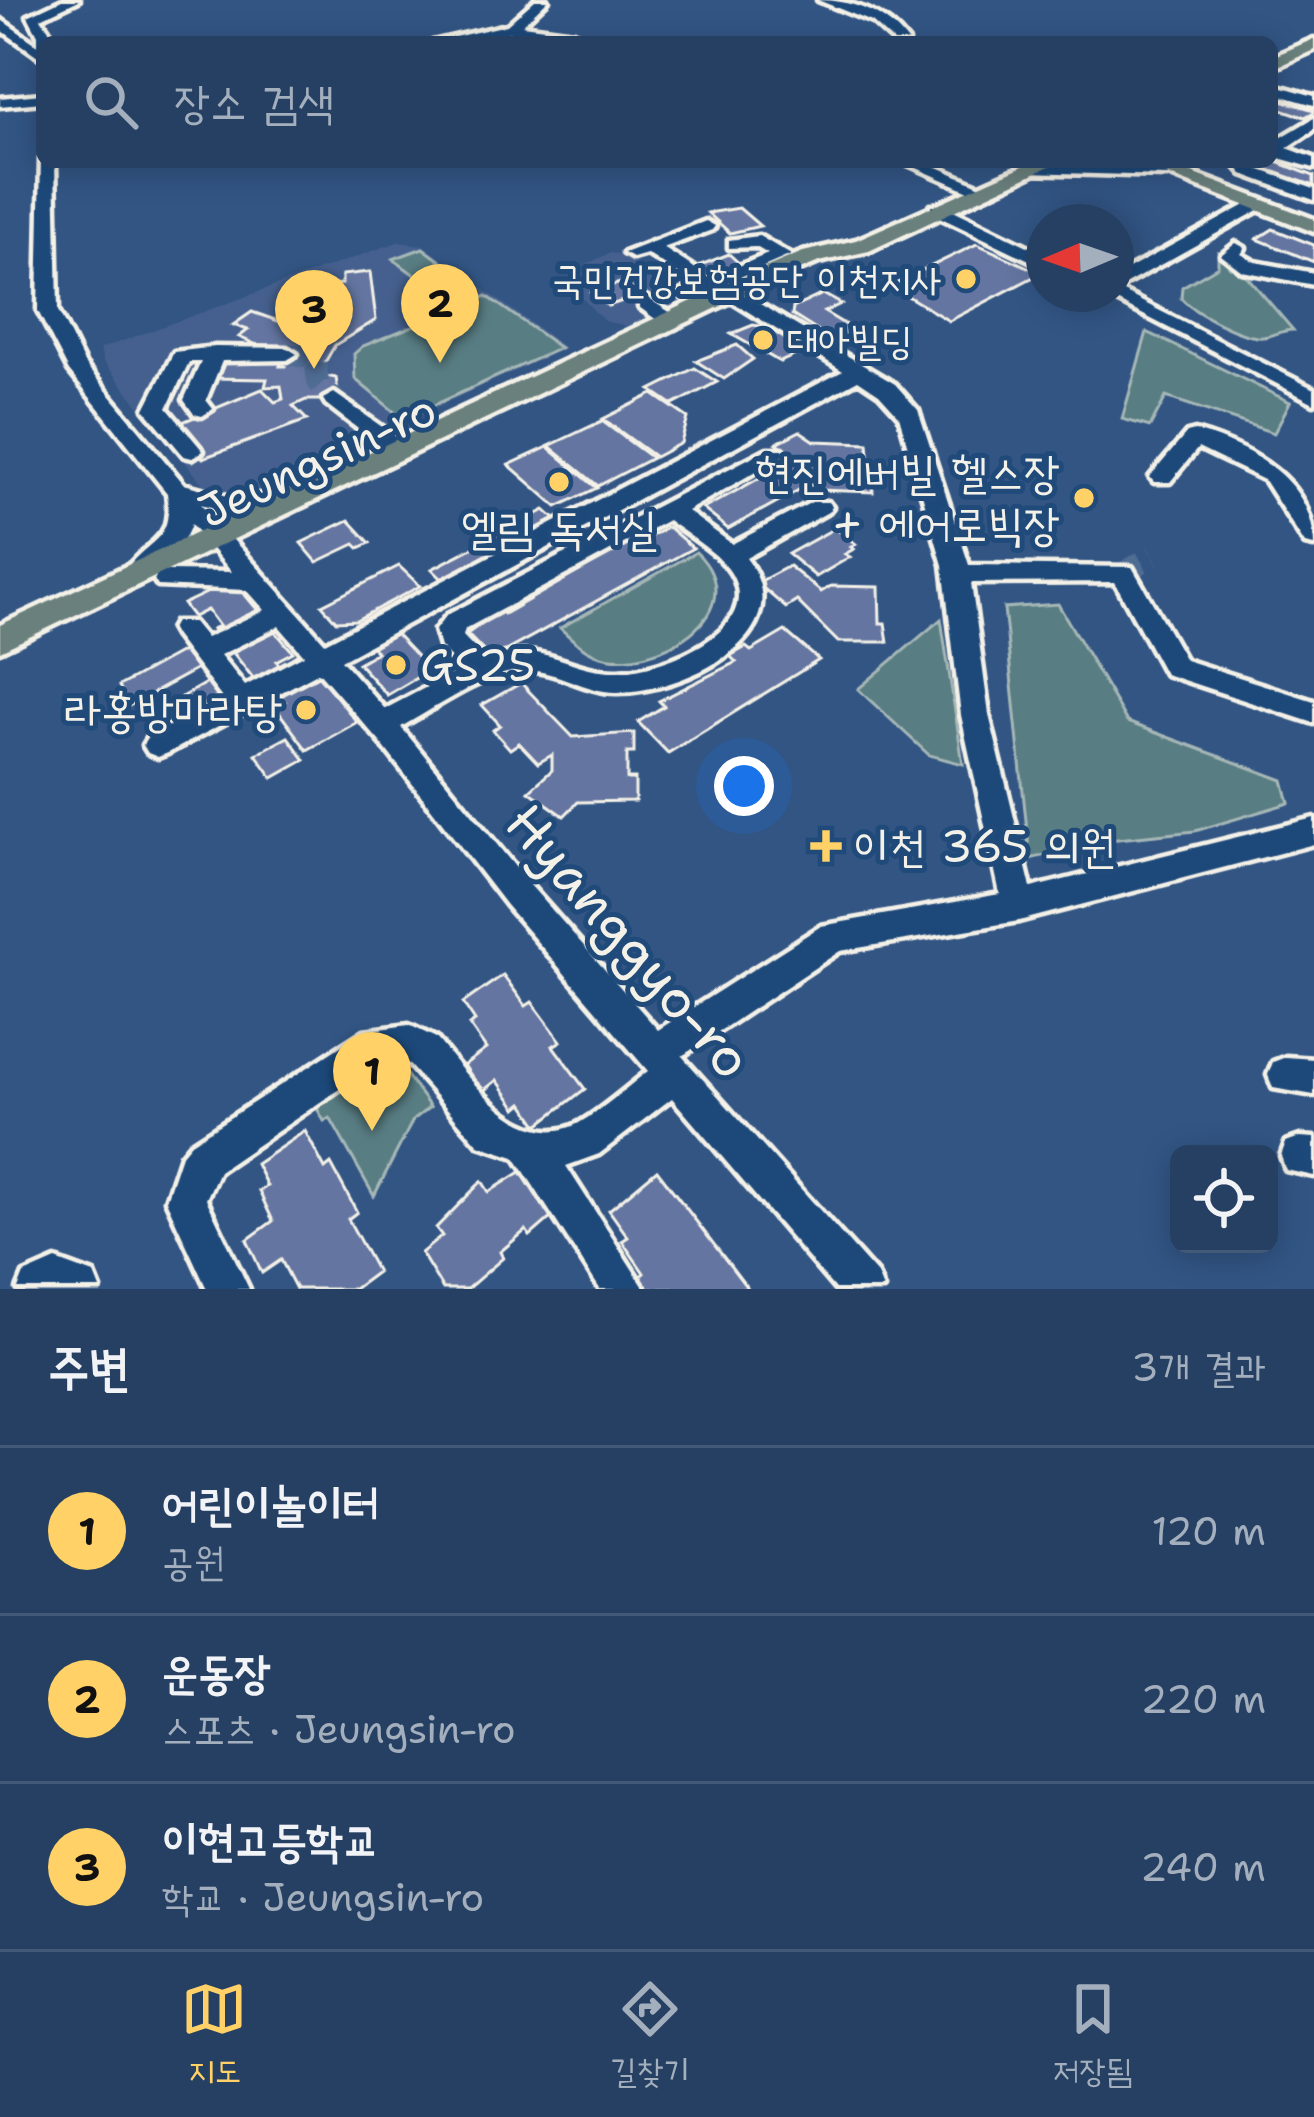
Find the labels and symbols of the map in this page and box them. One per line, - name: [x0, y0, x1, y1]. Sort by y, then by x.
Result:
- north arrow: [1026, 204, 1134, 312]
- place label: 국민건강보험공단 이천지사: [552, 253, 942, 305]
- pin: 2: [401, 264, 479, 363]
- marker: 국민건강보험공단 이천지사: [953, 266, 979, 292]
- pin: 3: [275, 270, 353, 369]
- place label: 대아빌딩: [787, 314, 913, 366]
- marker: 대아빌딩: [750, 327, 776, 353]
- street label: Jeungsin-ro: [188, 379, 446, 541]
- place label: 현진에버빌 헬스장 + 에어로빅장: [755, 442, 1060, 554]
- marker: 엘림 독서실: [546, 469, 572, 495]
- marker: 현진에버빌 헬스장 + 에어로빅장: [1071, 485, 1097, 511]
- place label: 엘림 독서실: [461, 498, 657, 558]
- place label: GS25: [420, 635, 536, 695]
- marker: GS25: [383, 652, 409, 678]
- place label: 라홍방마라탕: [65, 680, 282, 740]
- marker: 라홍방마라탕: [293, 697, 319, 723]
- your location: [714, 756, 774, 816]
- street label: Hyanggyo-ro: [490, 788, 768, 1094]
- place label: 이천 365 의원: [853, 816, 1116, 876]
- marker: 이천 365 의원: [810, 830, 842, 862]
- pin: 1: [333, 1032, 411, 1131]

